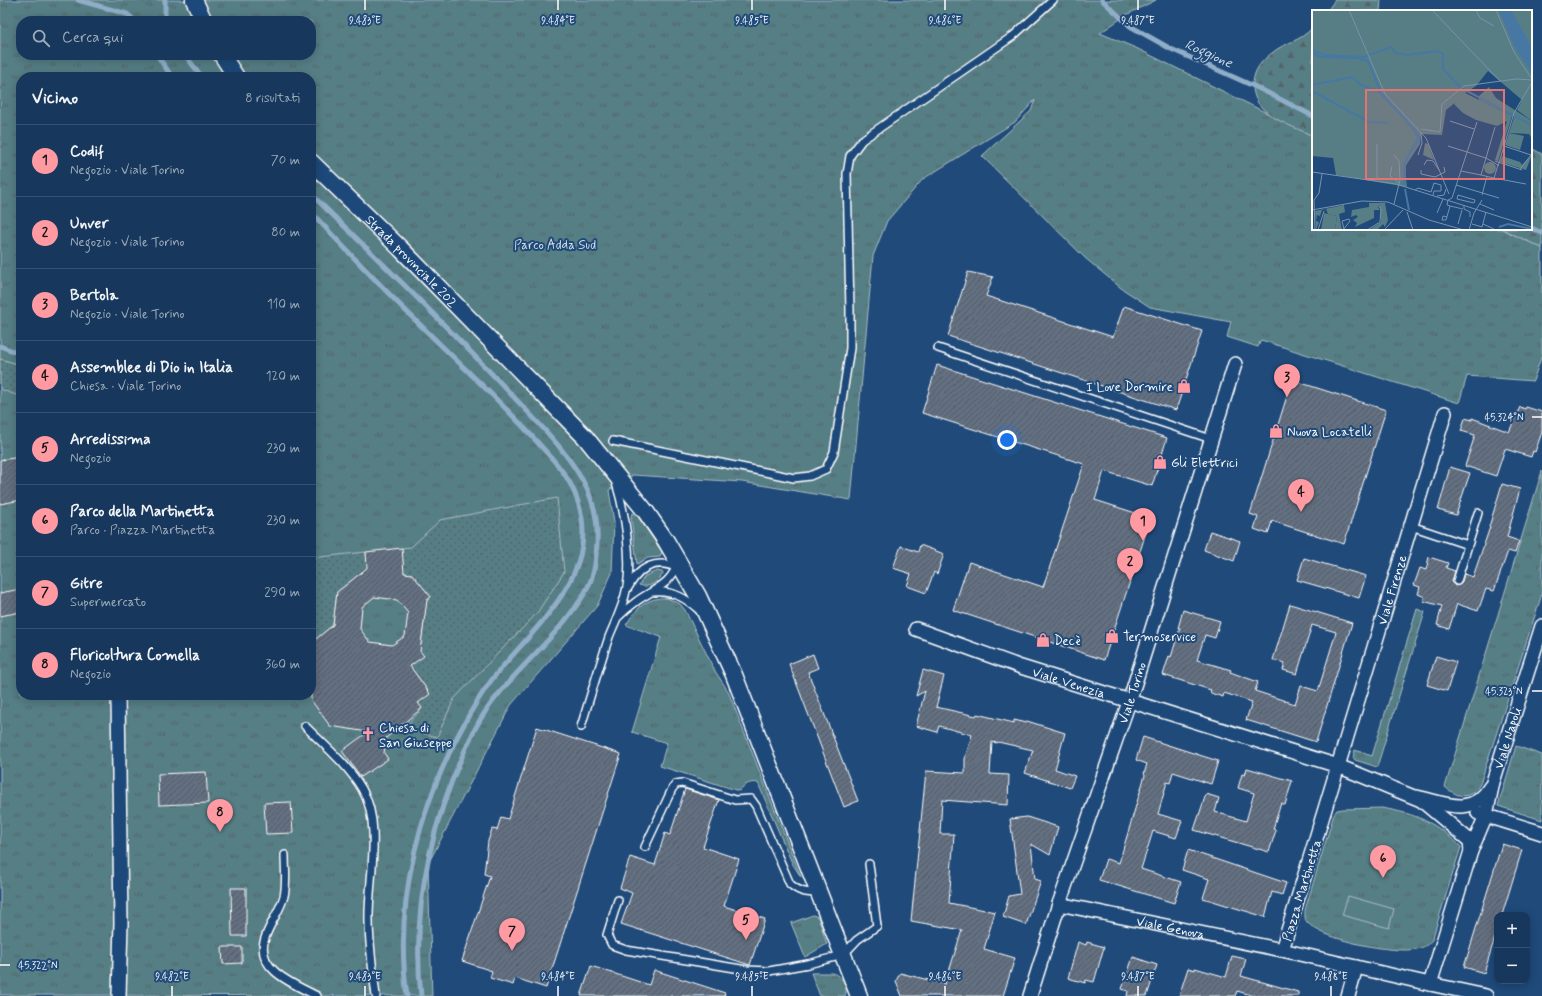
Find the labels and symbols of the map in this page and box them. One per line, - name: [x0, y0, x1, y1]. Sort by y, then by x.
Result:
- inset map: [1312, 10, 1532, 230]
- text: 9.483°E: [349, 14, 381, 28]
- text: 9.484°E: [541, 14, 575, 28]
- text: 9.485°E: [735, 14, 769, 28]
- text: 9.486°E: [929, 14, 961, 28]
- text: 9.487°E: [1121, 14, 1155, 28]
- water label: Roggione: [1181, 35, 1236, 75]
- street label: Strada provinciale 202: [361, 212, 461, 312]
- park label: Parco Adda Sud: [514, 237, 596, 254]
- pin: 3: [1274, 364, 1300, 397]
- shop icon: I Love Dormire: [1176, 378, 1192, 394]
- place label: I Love Dormire: [1086, 379, 1173, 396]
- text: 45.324°N: [1484, 411, 1524, 425]
- shop icon: Nuova Locatelli: [1268, 423, 1284, 439]
- place label: Nuova Locatelli: [1287, 424, 1372, 441]
- your location: [997, 430, 1017, 450]
- shop icon: Gli Elettrici: [1152, 454, 1168, 470]
- place label: Gli Elettrici: [1171, 455, 1238, 472]
- pin: 4: [1288, 479, 1314, 512]
- pin: 1: [1130, 508, 1156, 541]
- pin: 2: [1117, 548, 1143, 581]
- street label: Viale Firenze: [1374, 553, 1411, 627]
- shop icon: Termoservice: [1104, 628, 1120, 644]
- place label: Termoservice: [1123, 629, 1196, 646]
- shop icon: Decè: [1035, 632, 1051, 648]
- place label: Decè: [1054, 633, 1081, 650]
- street label: Viale Torino: [1115, 660, 1151, 726]
- street label: Viale Venezia: [1030, 664, 1108, 703]
- text: 45.323°N: [1485, 685, 1523, 699]
- street label: Viale Napoli: [1491, 705, 1526, 771]
- place label: Chiesa di San Giuseppe: [379, 720, 452, 752]
- church icon: Chiesa di San Giuseppe: [360, 726, 376, 742]
- pin: 8: [207, 799, 233, 832]
- street label: Piazza Martinetta: [1279, 837, 1326, 943]
- pin: 6: [1370, 845, 1396, 878]
- pin: 5: [733, 907, 759, 940]
- street label: Viale Genova: [1135, 913, 1206, 944]
- pin: 7: [499, 918, 525, 951]
- text: 45.322°N: [18, 959, 58, 973]
- text: 9.482°E: [155, 970, 189, 984]
- text: 9.483°E: [349, 970, 381, 984]
- text: 9.484°E: [541, 970, 575, 984]
- text: 9.485°E: [735, 970, 769, 984]
- text: 9.486°E: [929, 970, 961, 984]
- text: 9.487°E: [1121, 970, 1155, 984]
- text: 9.488°E: [1314, 970, 1348, 984]

